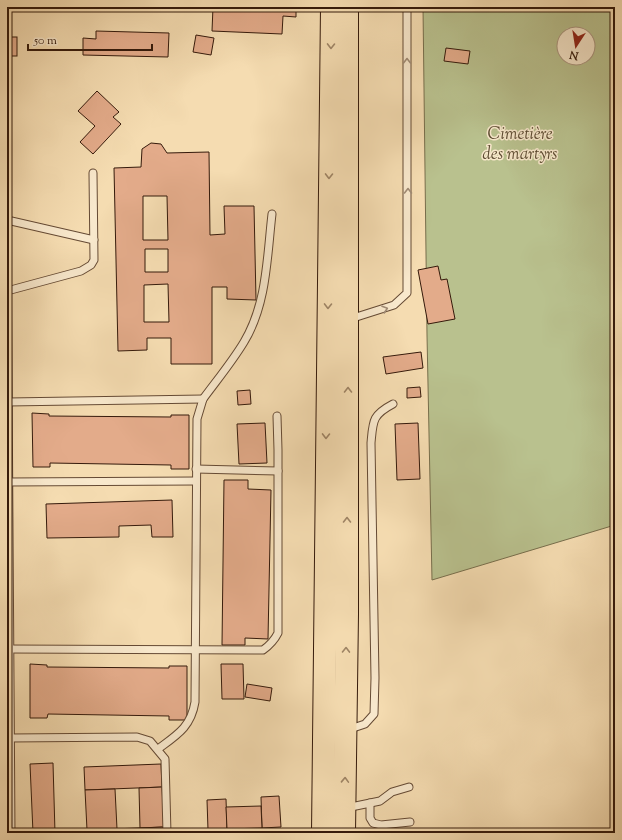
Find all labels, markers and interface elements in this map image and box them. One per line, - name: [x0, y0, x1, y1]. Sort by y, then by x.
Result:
- scale bar: [28, 26, 152, 52]
- north arrow: [556, 26, 596, 66]
- text: 50 m: [33, 32, 57, 50]
- one-way arrow: [327, 43, 335, 49]
- text: N: [568, 46, 581, 64]
- one-way arrow: [403, 58, 411, 64]
- park label: Cimetière des martyrs: [483, 123, 558, 167]
- one-way arrow: [325, 173, 333, 179]
- one-way arrow: [404, 188, 412, 194]
- one-way arrow: [324, 303, 332, 309]
- one-way arrow: [381, 305, 388, 313]
- one-way arrow: [344, 387, 352, 393]
- one-way arrow: [322, 433, 330, 439]
- one-way arrow: [343, 517, 351, 523]
- one-way arrow: [342, 647, 350, 653]
- one-way arrow: [341, 777, 349, 783]

